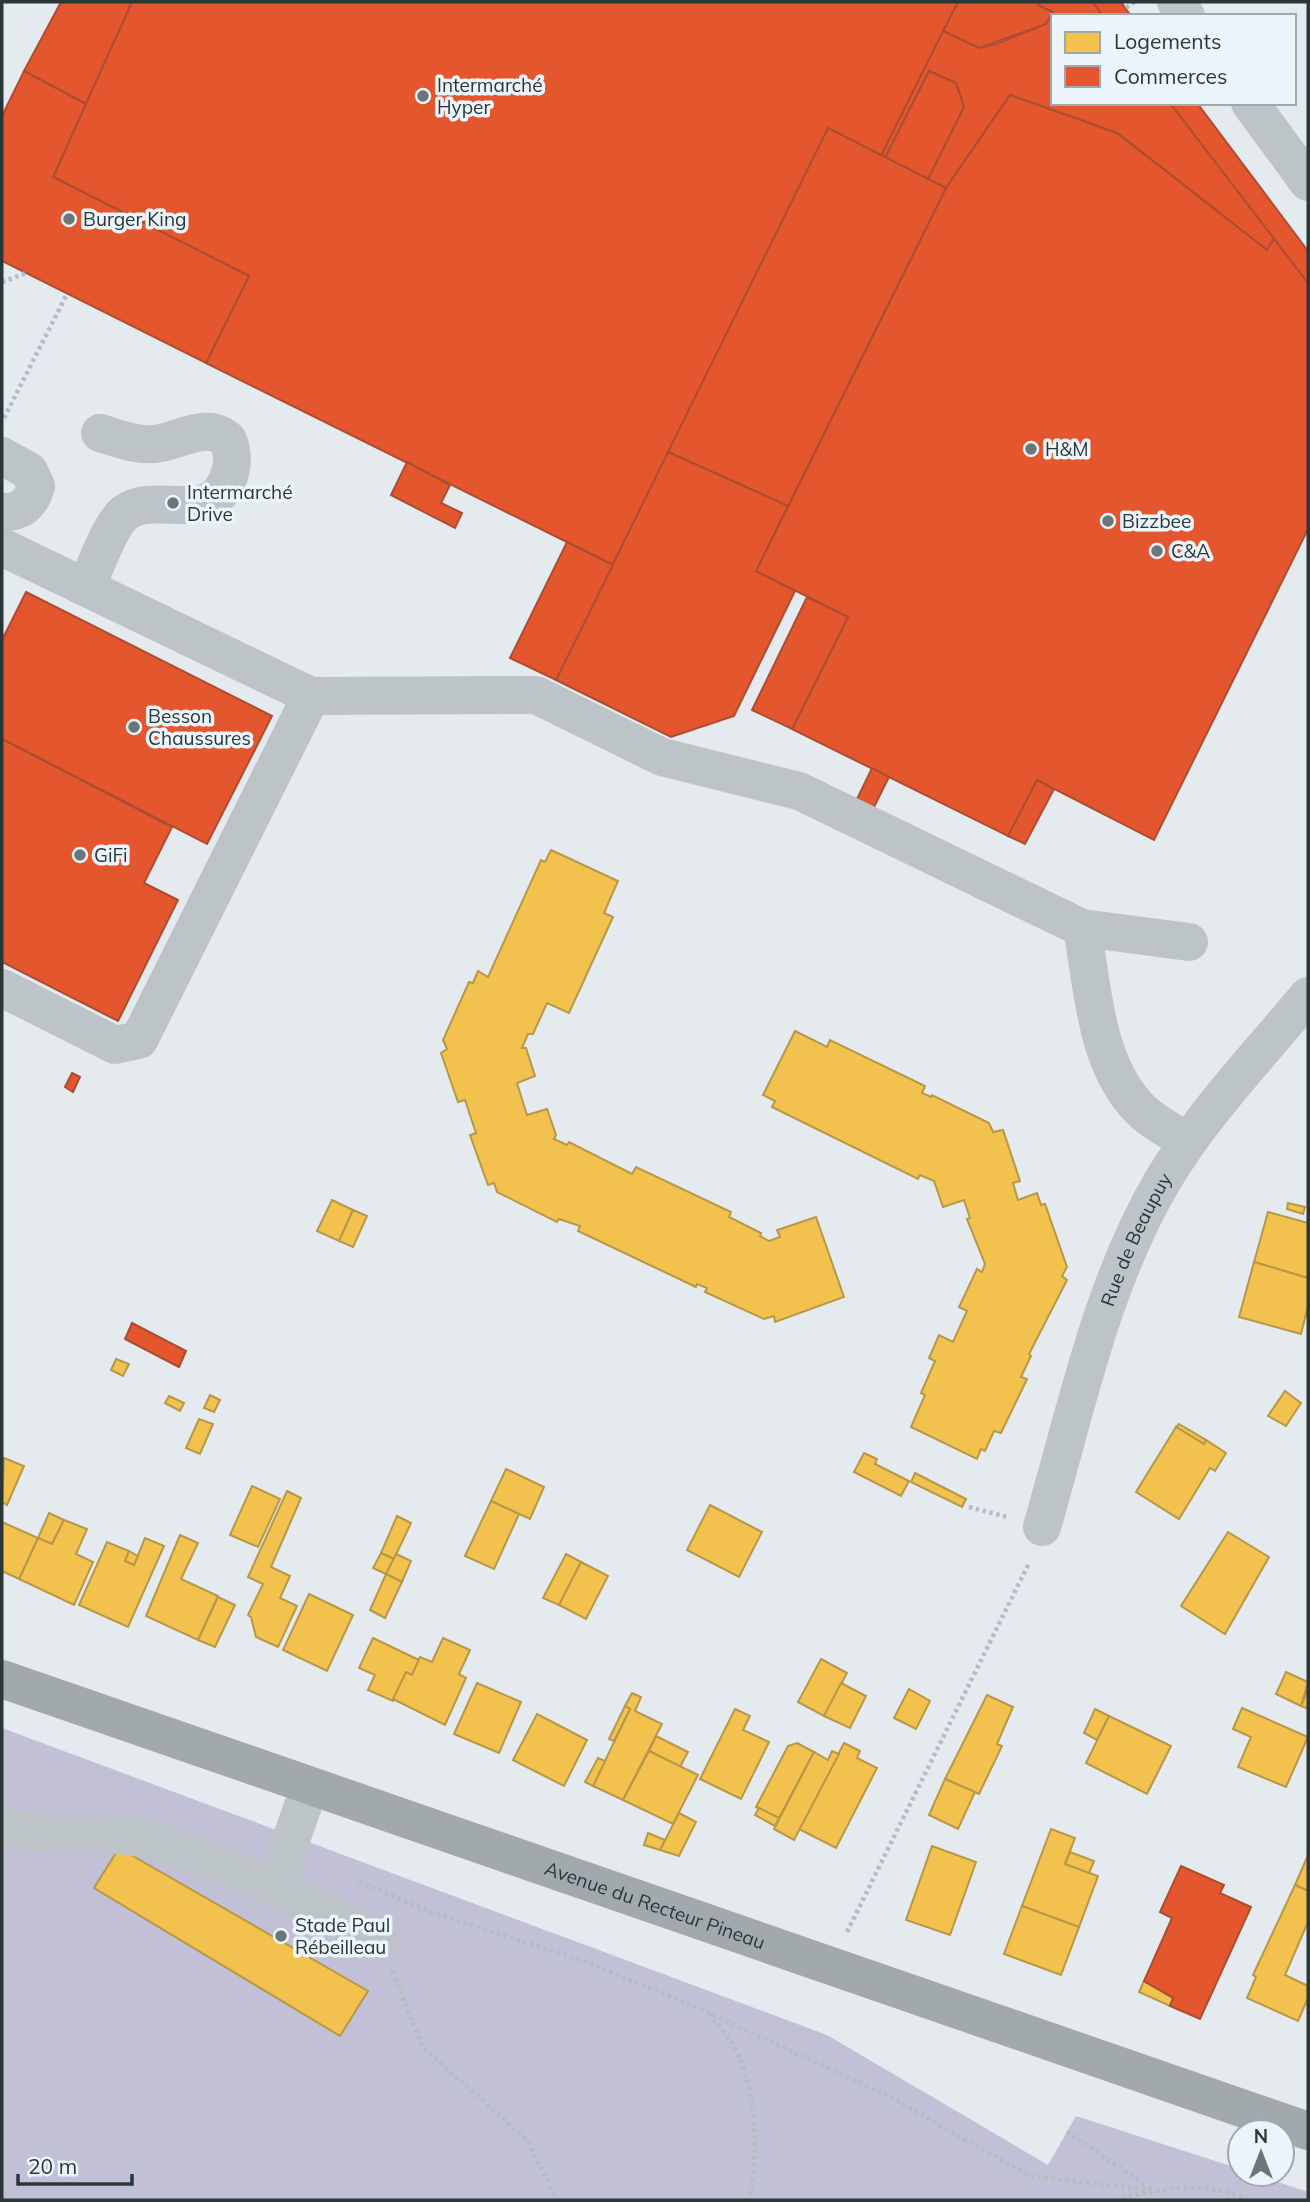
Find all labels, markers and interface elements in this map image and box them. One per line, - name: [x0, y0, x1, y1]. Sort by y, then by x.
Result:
- legend: [1051, 14, 1296, 105]
- text: Logements: [1114, 28, 1221, 54]
- text: Commerces: [1114, 63, 1227, 89]
- place label: Intermarché Hyper: [437, 73, 543, 119]
- marker: Intermarché Hyper: [415, 88, 431, 104]
- place label: Burger King: [83, 207, 186, 231]
- marker: Burger King: [61, 211, 77, 227]
- place label: H&M: [1045, 437, 1089, 461]
- marker: H&M: [1023, 441, 1039, 457]
- place label: Intermarché Drive: [187, 480, 293, 526]
- marker: Intermarché Drive: [165, 495, 181, 511]
- place label: Bizzbee: [1122, 509, 1191, 533]
- marker: Bizzbee: [1100, 513, 1116, 529]
- place label: C&A: [1171, 539, 1210, 563]
- marker: C&A: [1149, 543, 1165, 559]
- place label: Besson Chaussures: [148, 704, 251, 750]
- marker: Besson Chaussures: [126, 719, 142, 735]
- place label: GiFi: [94, 843, 128, 867]
- marker: GiFi: [72, 847, 88, 863]
- street label: Rue de Beaupuy: [1095, 1168, 1177, 1309]
- street label: Avenue du Recteur Pineau: [542, 1856, 768, 1954]
- place label: Stade Paul Rébeilleau: [295, 1913, 390, 1959]
- marker: Stade Paul Rébeilleau: [273, 1928, 289, 1944]
- north arrow: [1226, 2118, 1296, 2188]
- text: N: [1254, 2124, 1268, 2148]
- scale bar: [18, 2142, 131, 2186]
- text: 20 m: [28, 2153, 77, 2179]

